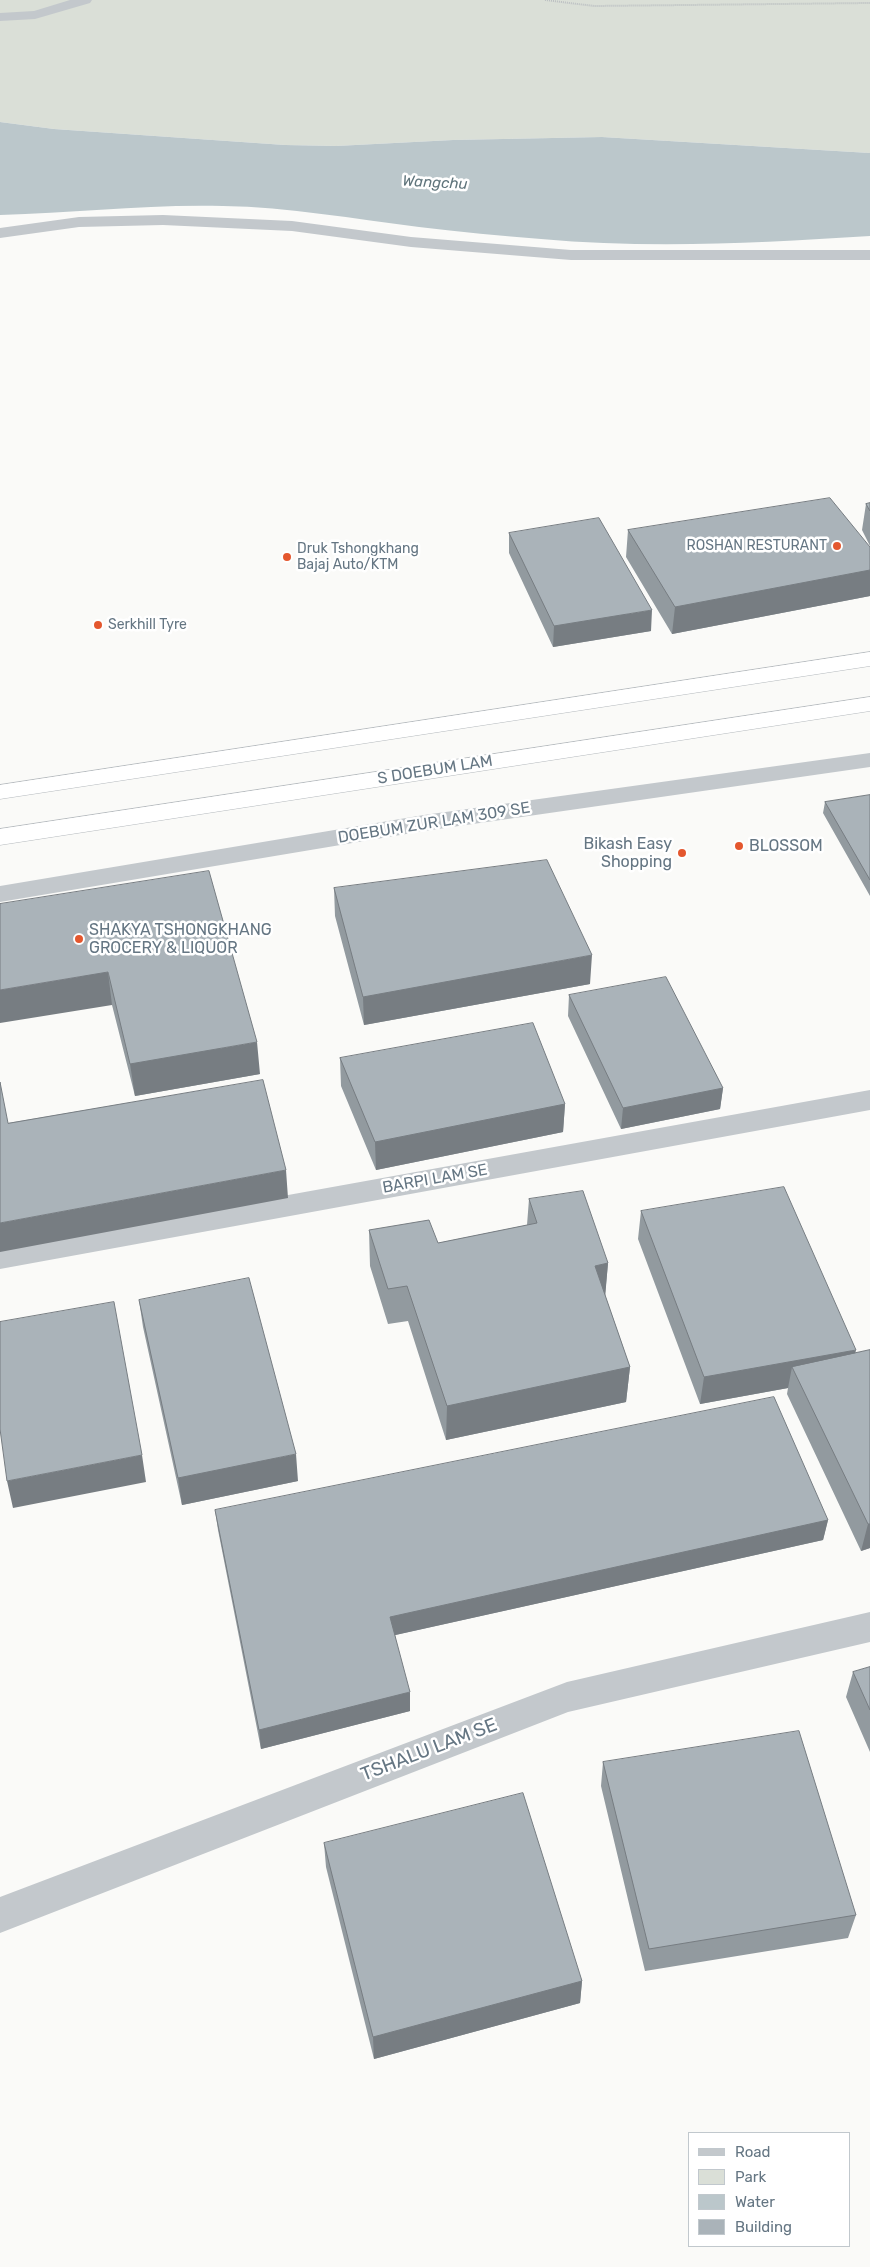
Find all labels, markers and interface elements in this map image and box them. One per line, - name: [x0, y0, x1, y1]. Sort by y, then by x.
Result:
- water label: Wangchu: [402, 172, 468, 194]
- place label: ROSHAN RESTURANT: [687, 538, 827, 554]
- marker: ROSHAN RESTURANT: [831, 540, 843, 552]
- place label: Druk Tshongkhang Bajaj Auto/KTM: [297, 541, 419, 574]
- marker: Druk Tshongkhang Bajaj Auto/KTM: [281, 551, 293, 563]
- place label: Serkhill Tyre: [108, 617, 187, 633]
- marker: Serkhill Tyre: [92, 619, 104, 631]
- street label: S DOEBUM LAM: [376, 751, 494, 789]
- street label: DOEBUM ZUR LAM 309 SE: [336, 798, 532, 848]
- place label: Bikash Easy Shopping: [583, 834, 672, 872]
- place label: BLOSSOM: [749, 836, 823, 856]
- marker: BLOSSOM: [733, 840, 745, 852]
- marker: Bikash Easy Shopping: [676, 847, 688, 859]
- place label: SHAKYA TSHONGKHANG GROCERY & LIQUOR: [89, 920, 272, 958]
- marker: SHAKYA TSHONGKHANG GROCERY & LIQUOR: [73, 933, 85, 945]
- street label: BARPI LAM SE: [381, 1160, 489, 1198]
- street label: TSHALU LAM SE: [358, 1714, 500, 1786]
- legend: [688, 2132, 850, 2247]
- text: Road: [735, 2143, 771, 2161]
- text: Park: [735, 2168, 766, 2186]
- text: Water: [735, 2193, 775, 2211]
- text: Building: [735, 2218, 792, 2236]

